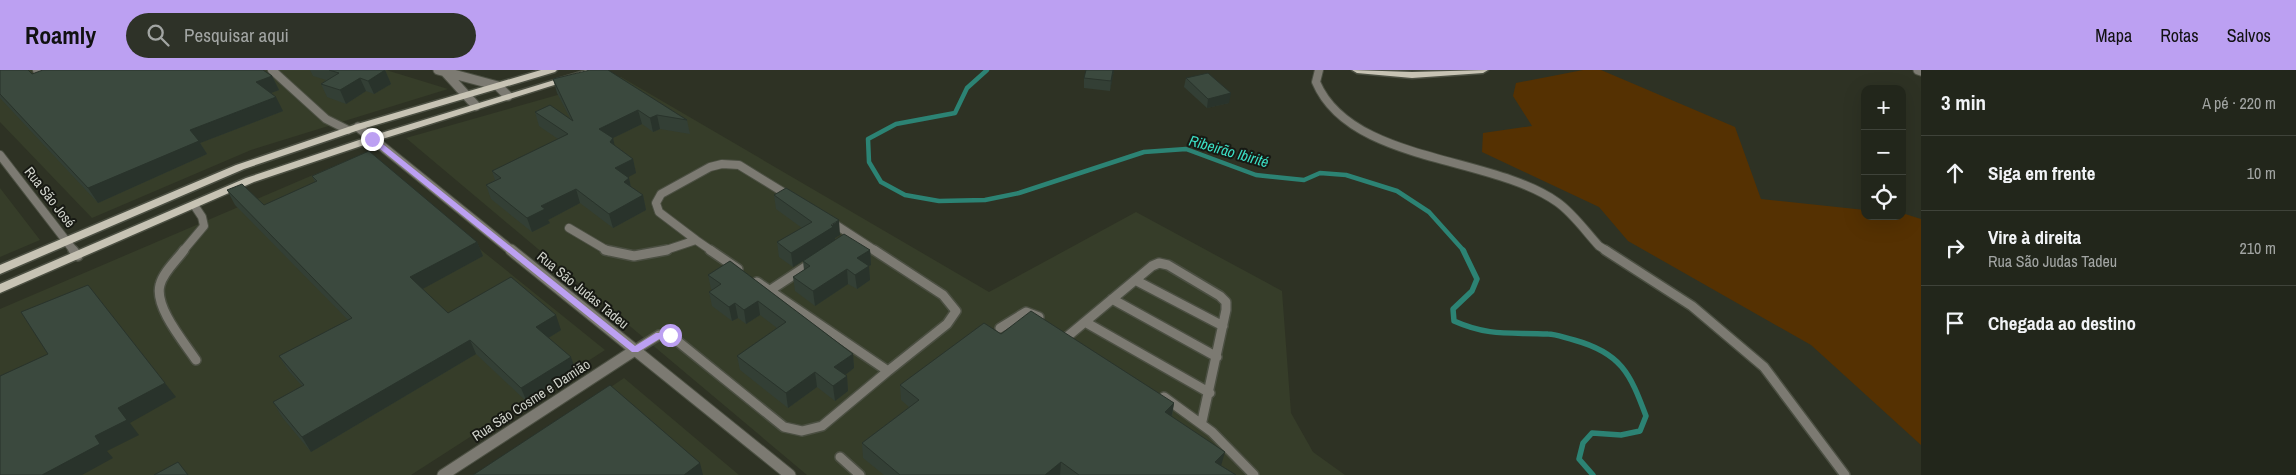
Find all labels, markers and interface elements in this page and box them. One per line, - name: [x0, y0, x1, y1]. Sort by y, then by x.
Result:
- search box: [126, 13, 476, 58]
- text: Roamly: [25, 19, 96, 51]
- icon: search: [144, 21, 172, 49]
- text: Pesquisar aqui: [184, 22, 289, 48]
- text: Mapa: [2095, 23, 2132, 48]
- text: Rotas: [2160, 23, 2199, 48]
- text: Salvos: [2227, 23, 2271, 48]
- map controls: [1861, 85, 1906, 220]
- button: +: [1861, 85, 1906, 130]
- text: 3 min: [1941, 88, 1986, 117]
- text: A pé · 220 m: [2202, 92, 2276, 114]
- route end: [361, 128, 384, 151]
- water label: Ribeirão Ibirité: [1187, 130, 1271, 172]
- button: −: [1861, 130, 1906, 175]
- icon: ahead: [1941, 159, 1969, 187]
- text: Siga em frente: [1988, 160, 2095, 186]
- text: 10 m: [2247, 162, 2276, 184]
- street label: Rua São José: [21, 163, 79, 231]
- button: locate: [1861, 175, 1906, 220]
- text: Vire à direita: [1988, 224, 2081, 250]
- icon: right: [1941, 234, 1969, 262]
- text: 210 m: [2240, 237, 2276, 259]
- street label: Rua São Judas Tadeu: [533, 247, 633, 333]
- text: Rua São Judas Tadeu: [1988, 250, 2117, 272]
- icon: arrive: [1941, 309, 1969, 337]
- text: Chegada ao destino: [1988, 310, 2136, 336]
- route start: [659, 324, 682, 347]
- street label: Rua São Cosme e Damião: [469, 355, 593, 445]

